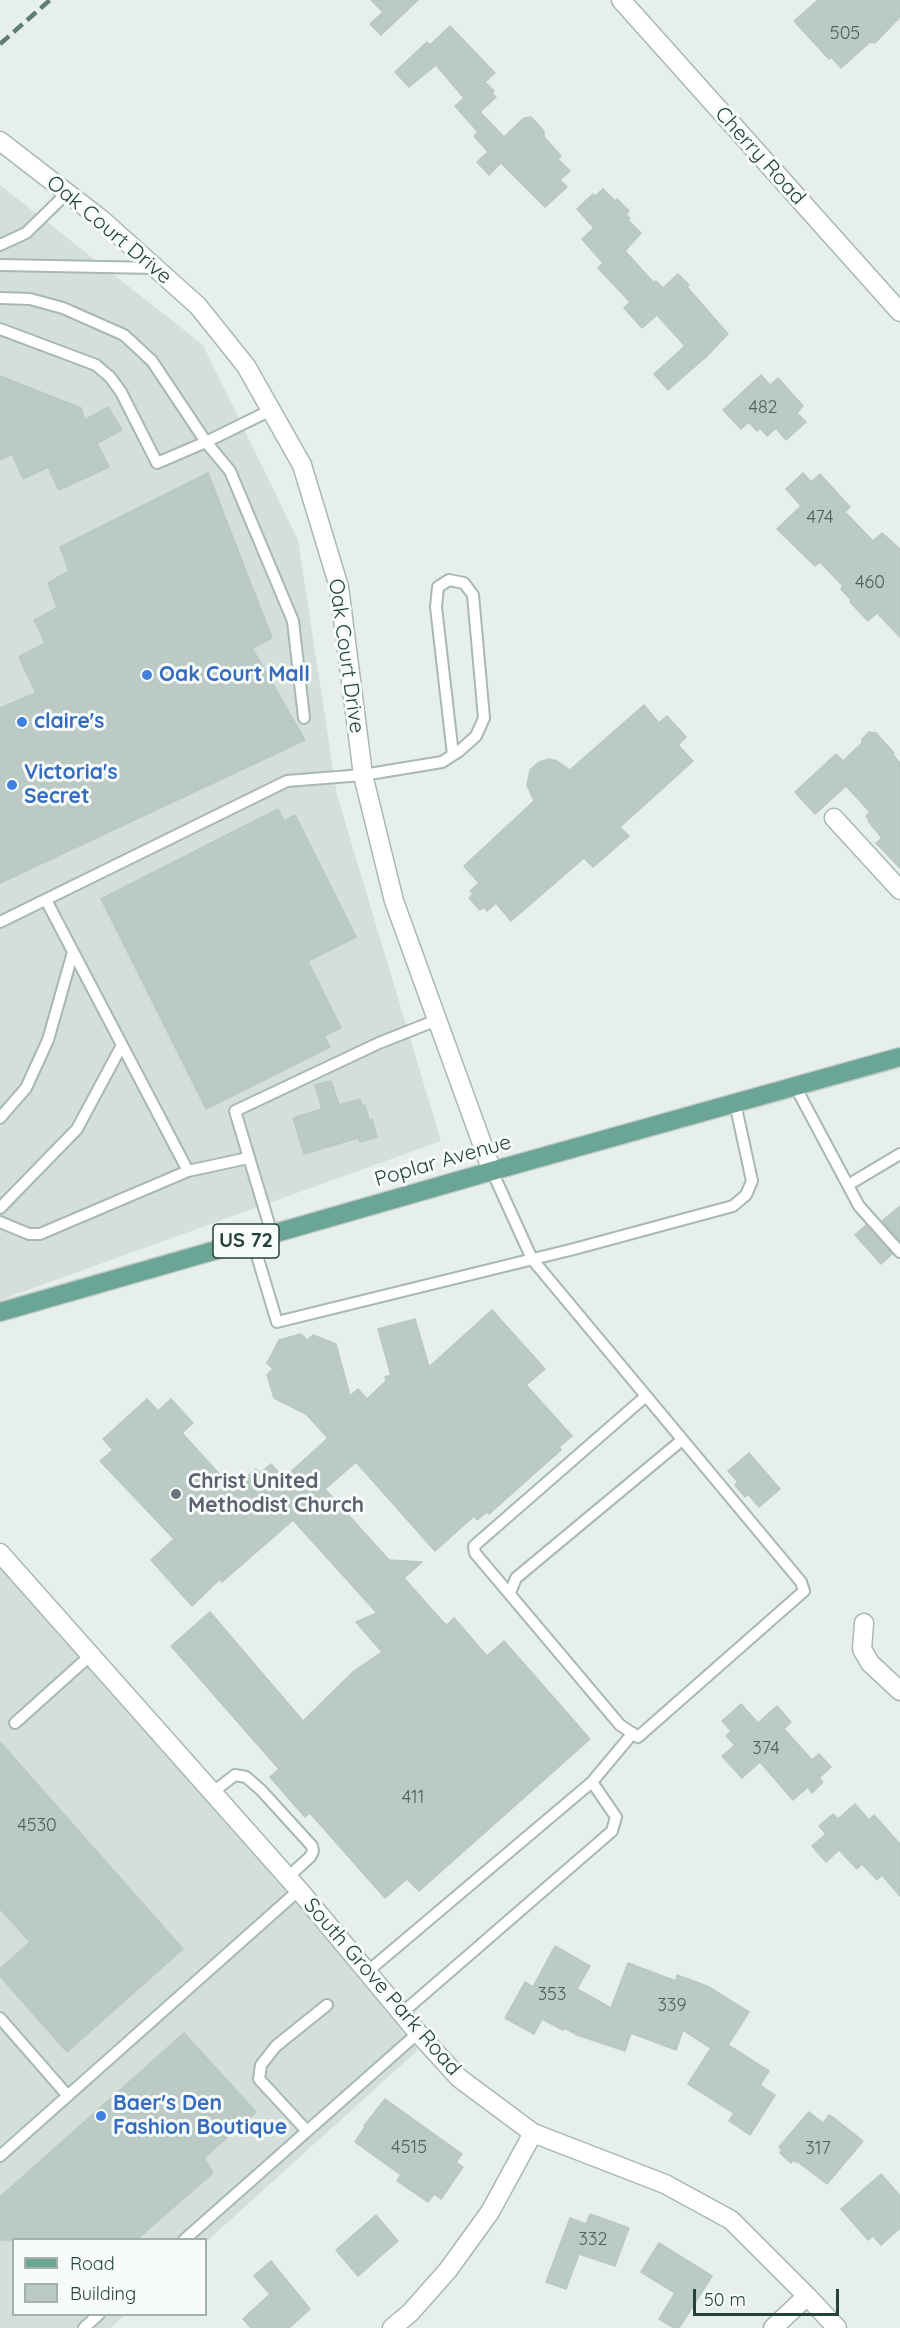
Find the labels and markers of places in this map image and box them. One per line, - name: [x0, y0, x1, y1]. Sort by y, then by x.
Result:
- place label: Oak Court Mall: [159, 662, 310, 688]
- marker: Oak Court Mall: [140, 668, 154, 682]
- place label: claire's: [34, 709, 104, 735]
- marker: claire's: [15, 715, 29, 729]
- place label: Victoria's Secret: [24, 760, 118, 810]
- marker: Victoria's Secret: [5, 778, 19, 792]
- place label: Christ United Methodist Church: [188, 1469, 364, 1519]
- marker: Christ United Methodist Church: [169, 1487, 183, 1501]
- place label: Baer's Den Fashion Boutique: [113, 2091, 287, 2141]
- marker: Baer's Den Fashion Boutique: [94, 2109, 108, 2123]

